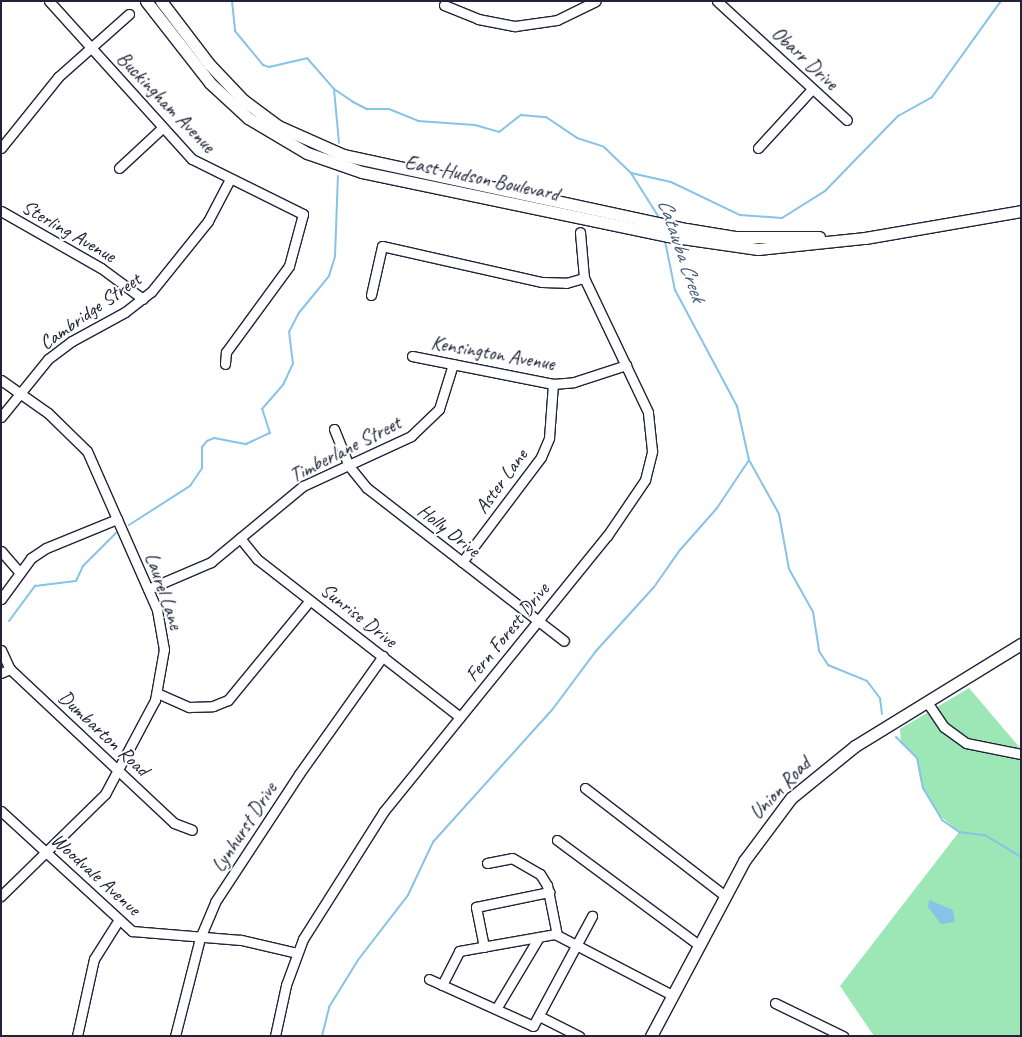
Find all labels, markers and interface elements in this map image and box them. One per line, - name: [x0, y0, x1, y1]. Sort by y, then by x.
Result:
- street label: Obarr Drive: [767, 21, 843, 95]
- street label: Buckingham Avenue: [112, 46, 220, 158]
- street label: East Hudson Boulevard: [403, 150, 561, 206]
- street label: Sterling Avenue: [18, 194, 120, 268]
- water label: Catawba Creek: [653, 195, 711, 305]
- street label: Cambridge Street: [34, 267, 146, 355]
- street label: Kensington Avenue: [429, 330, 557, 376]
- street label: Timberlane Street: [285, 411, 405, 487]
- street label: Aster Lane: [469, 444, 533, 518]
- street label: Holly Drive: [413, 498, 485, 562]
- street label: Laurel Lane: [140, 550, 188, 632]
- street label: Sunrise Drive: [316, 578, 402, 652]
- street label: Fern Forest Drive: [460, 578, 554, 686]
- street label: Dumbarton Road: [54, 685, 154, 781]
- street label: Union Road: [745, 752, 815, 824]
- street label: Lynhurst Drive: [206, 778, 282, 876]
- street label: Woodvale Avenue: [46, 828, 146, 920]

